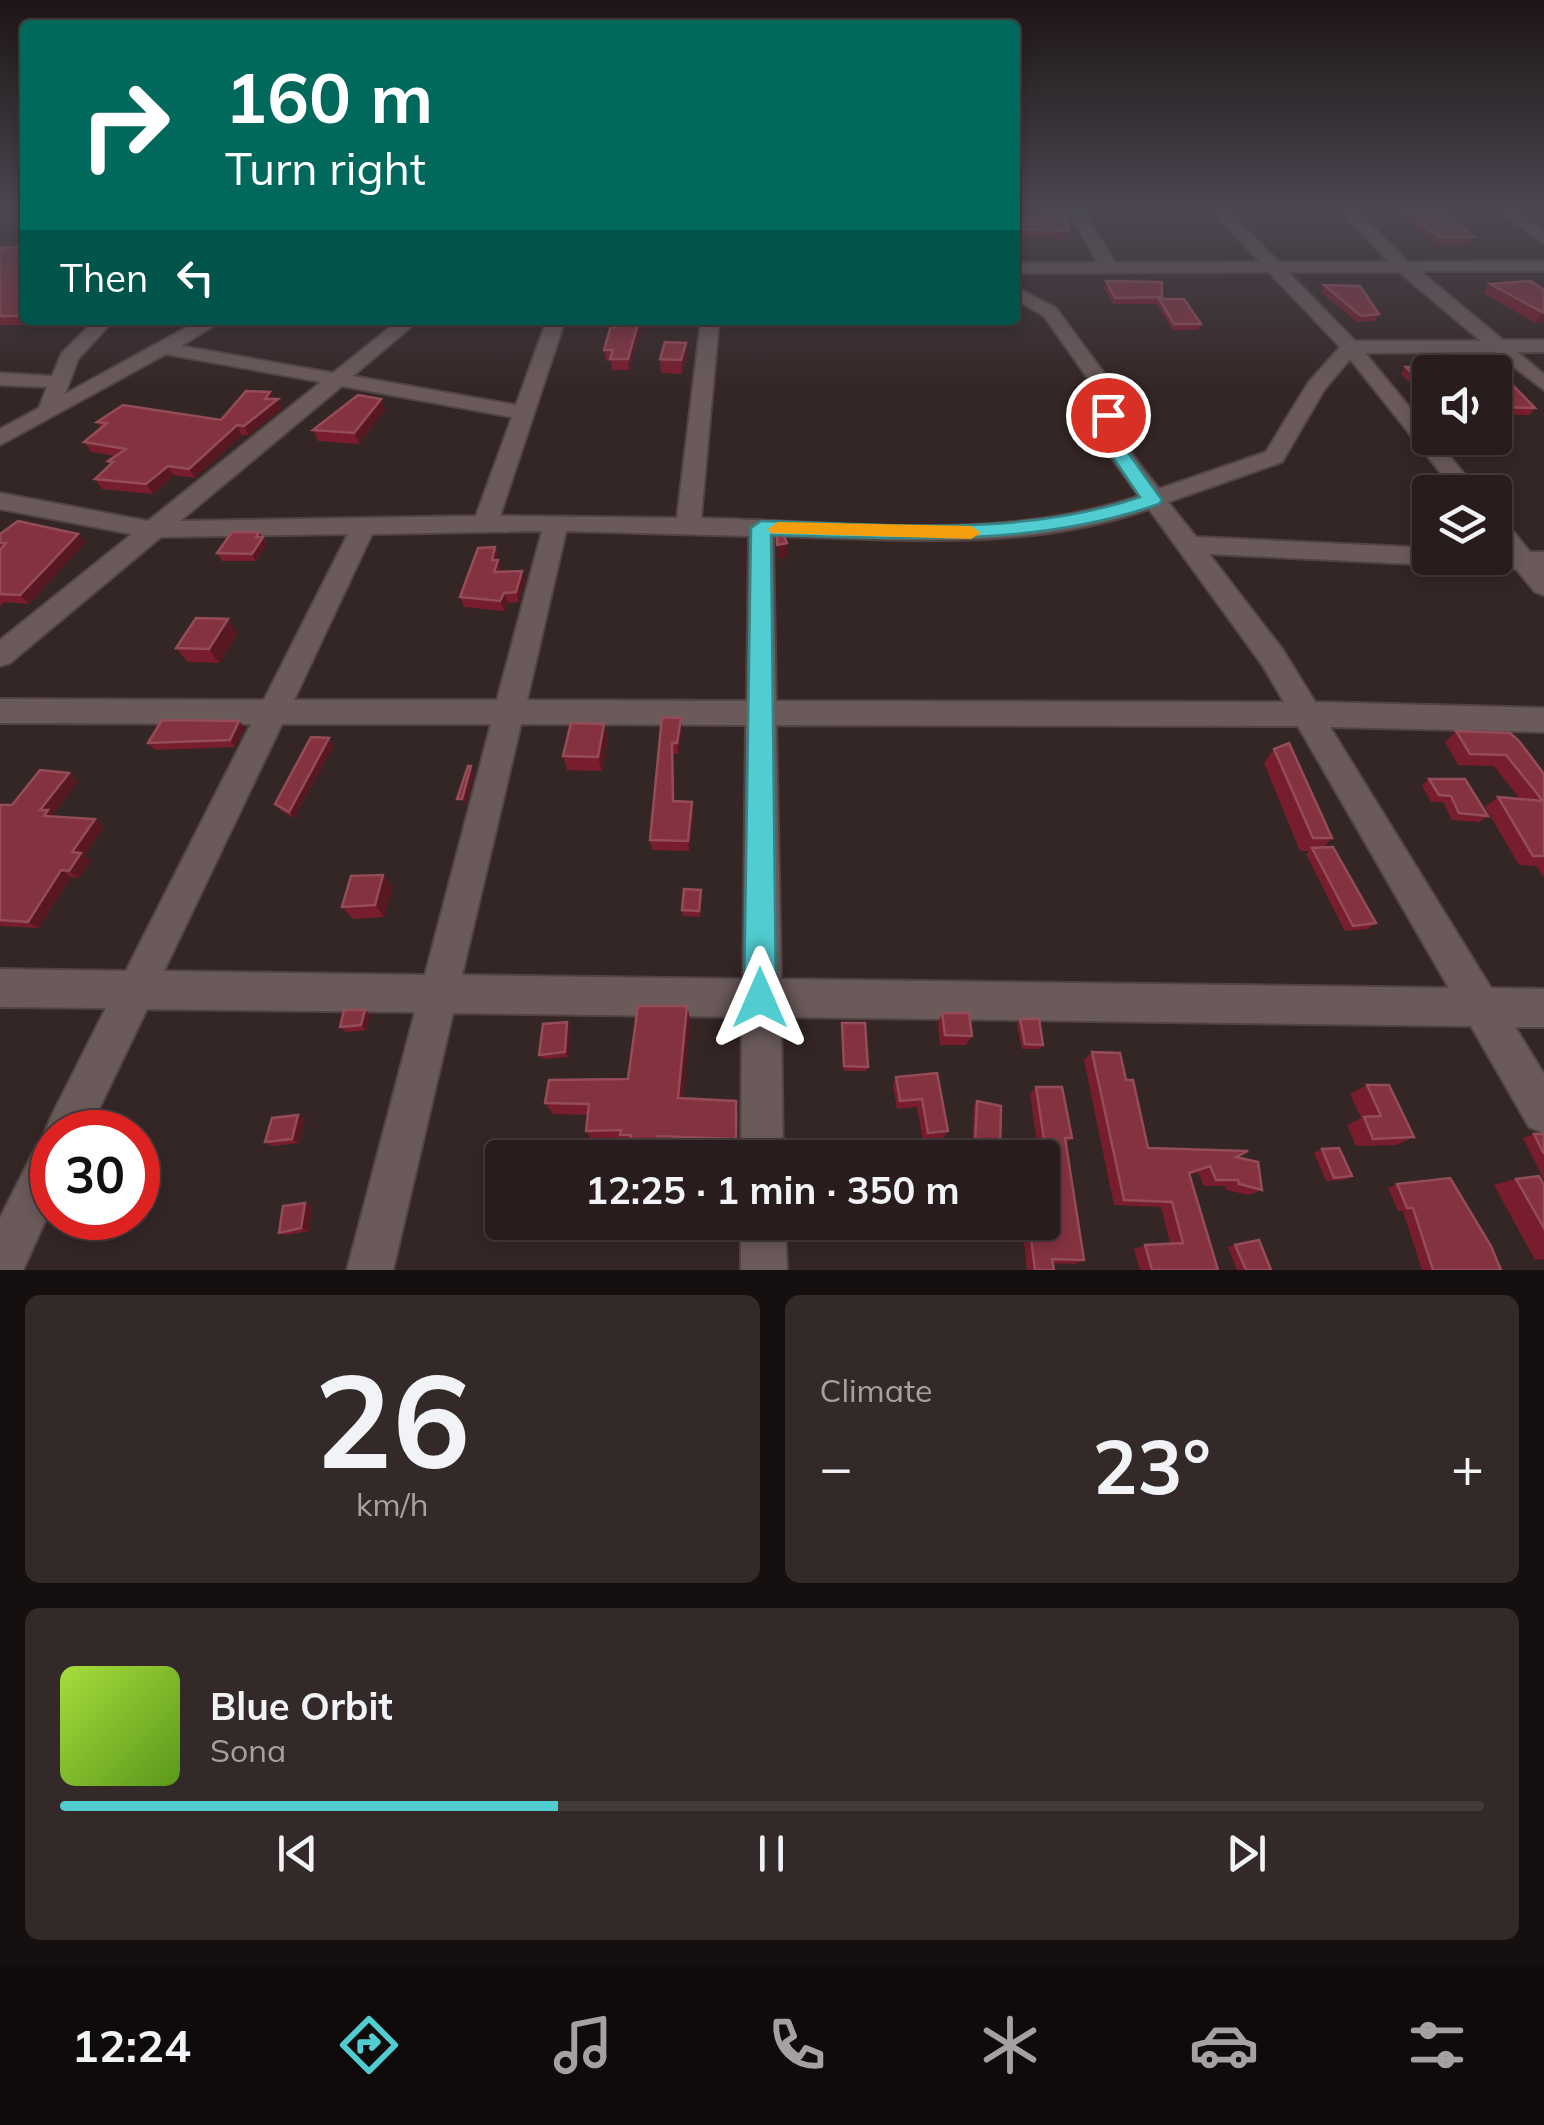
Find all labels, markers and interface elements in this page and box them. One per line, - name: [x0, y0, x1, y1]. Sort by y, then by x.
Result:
- text: 160 m: [225, 53, 433, 141]
- icon: right: [60, 60, 190, 190]
- text: Turn right: [225, 140, 426, 196]
- icon: left: [168, 250, 223, 305]
- text: Then: [60, 254, 148, 302]
- map controls: [1412, 355, 1512, 575]
- button: sound: [1412, 355, 1512, 455]
- pin: [1066, 373, 1151, 458]
- icon: arrive: [1081, 388, 1136, 443]
- button: layers: [1412, 475, 1512, 575]
- position arrow: [708, 946, 812, 1050]
- speed limit sign: 30: [30, 1110, 160, 1240]
- text: 12:25 · 1 min · 350 m: [585, 1166, 960, 1214]
- text: 26: [314, 1337, 470, 1501]
- text: Climate: [820, 1370, 932, 1410]
- text: 23°: [1093, 1419, 1211, 1513]
- text: −: [820, 1432, 853, 1501]
- text: +: [1451, 1432, 1484, 1501]
- text: km/h: [356, 1484, 428, 1524]
- text: Blue Orbit: [210, 1682, 393, 1730]
- text: Sona: [210, 1730, 286, 1770]
- icon: previous: [270, 1826, 325, 1881]
- icon: pause: [744, 1826, 799, 1881]
- icon: next: [1219, 1826, 1274, 1881]
- icon: directions: [334, 2010, 404, 2080]
- icon: music: [548, 2010, 618, 2080]
- icon: phone: [762, 2010, 832, 2080]
- icon: climate: [975, 2010, 1045, 2080]
- icon: car: [1189, 2010, 1259, 2080]
- icon: filters: [1402, 2010, 1472, 2080]
- text: 12:24: [72, 2017, 191, 2073]

